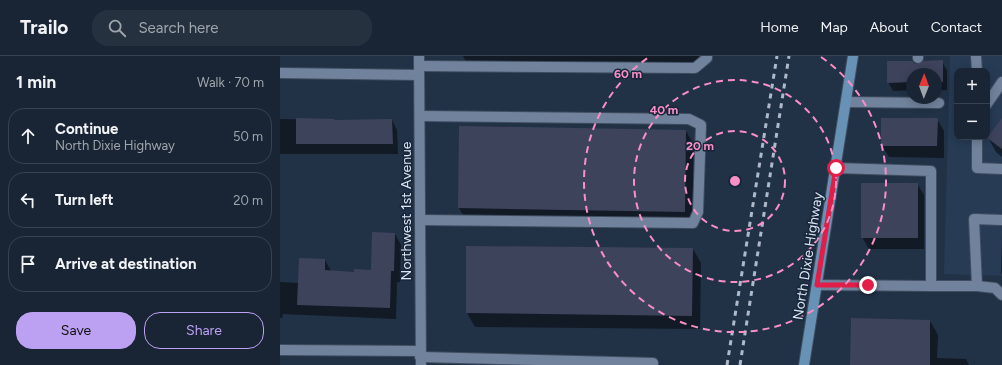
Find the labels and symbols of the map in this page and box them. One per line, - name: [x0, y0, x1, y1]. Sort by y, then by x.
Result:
- text: 60 m: [614, 67, 642, 81]
- north arrow: [906, 68, 942, 104]
- text: 40 m: [650, 103, 678, 117]
- text: 20 m: [686, 139, 714, 153]
- street label: Northwest 1st Avenue: [398, 141, 415, 280]
- route start: [827, 159, 845, 177]
- centre of rings: [728, 174, 742, 188]
- street label: North Dixie Highway: [790, 190, 827, 321]
- route end: [859, 276, 877, 294]

